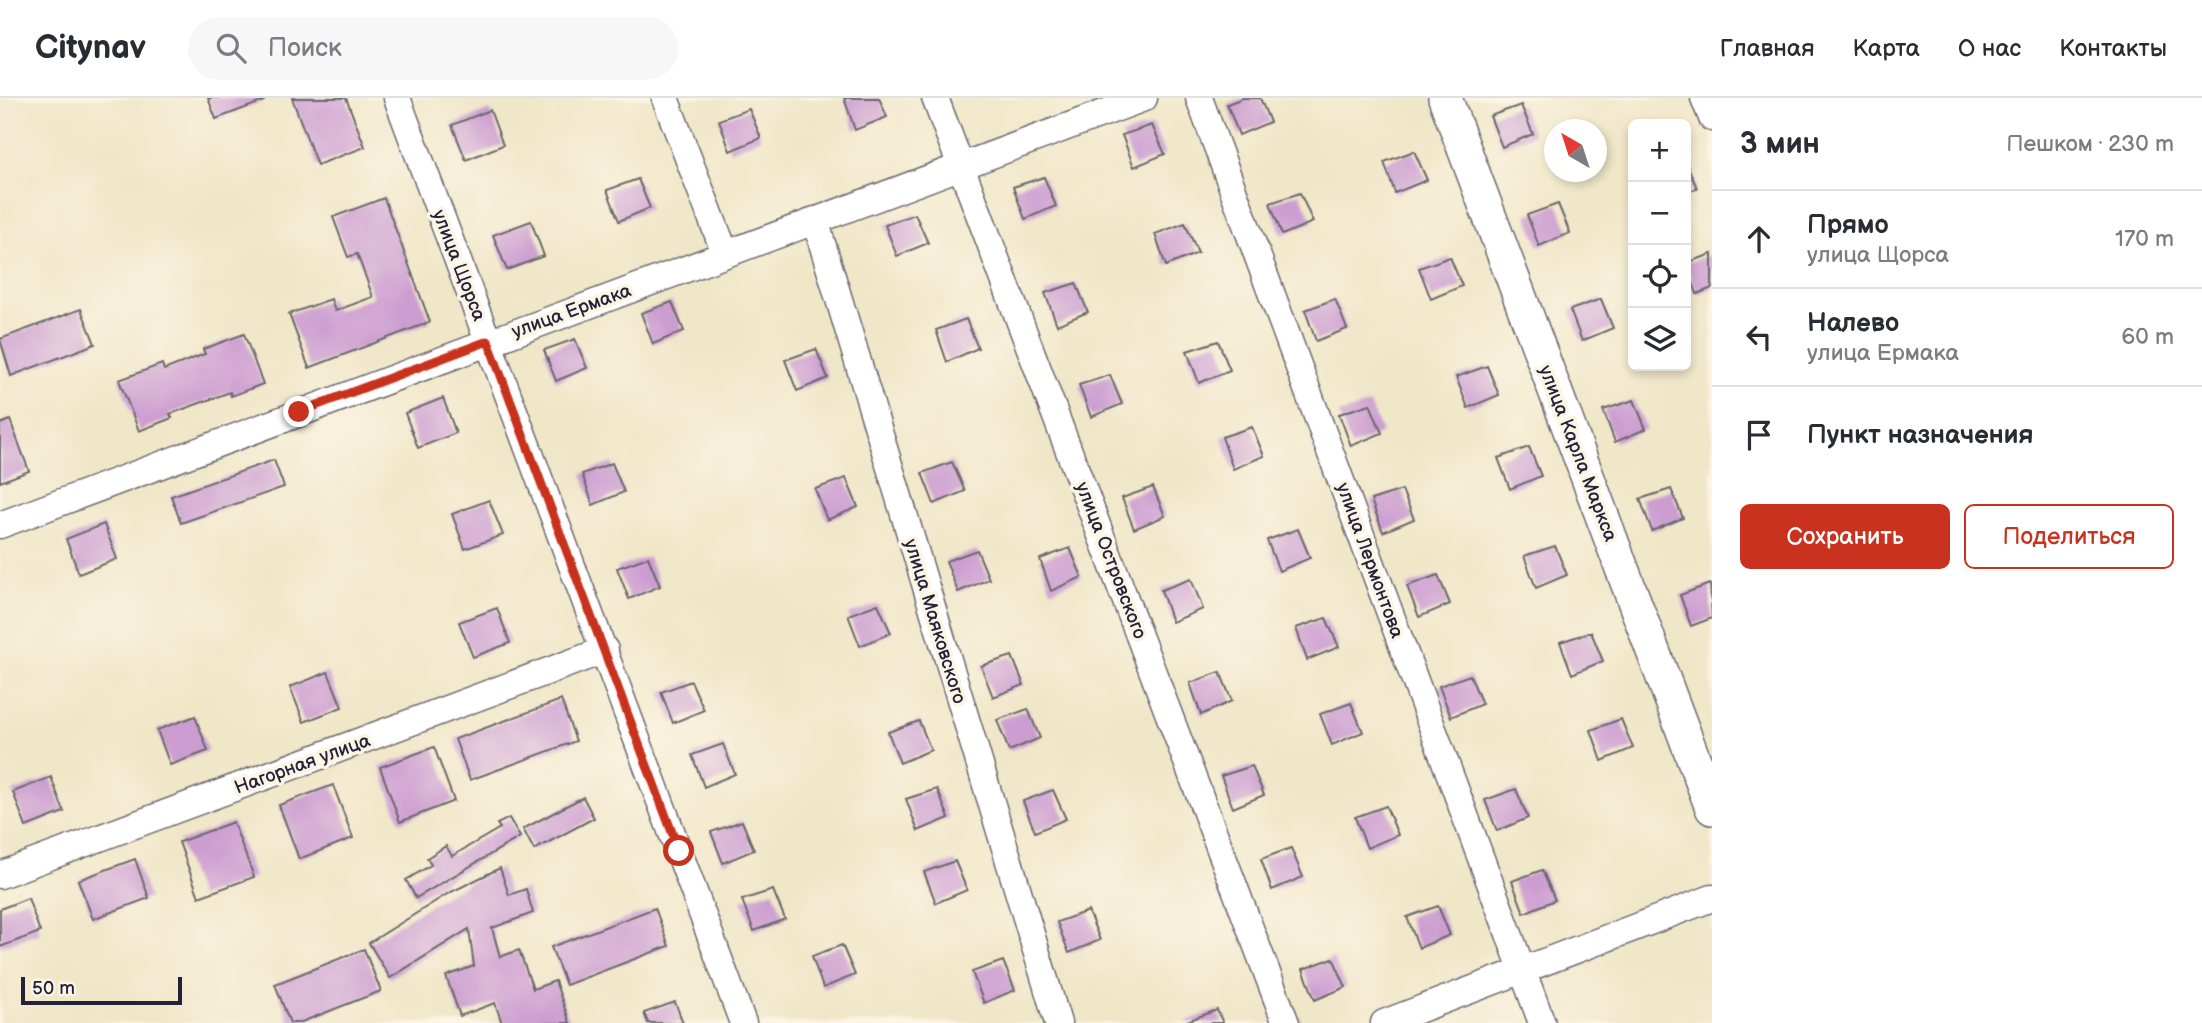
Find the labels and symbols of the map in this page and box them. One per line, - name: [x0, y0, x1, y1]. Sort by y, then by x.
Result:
- north arrow: [1544, 119, 1607, 182]
- street label: улица Щорса: [427, 207, 490, 324]
- street label: улица Ермака: [509, 279, 634, 344]
- street label: улица Карла Маркса: [1533, 362, 1622, 545]
- route end: [283, 396, 314, 427]
- street label: улица Островского: [1070, 479, 1151, 642]
- street label: улица Лермонтова: [1331, 480, 1408, 641]
- street label: улица Маяковского: [899, 536, 971, 707]
- street label: Нагорная улица: [231, 729, 374, 800]
- route start: [663, 835, 694, 866]
- scale bar: [21, 974, 182, 1006]

